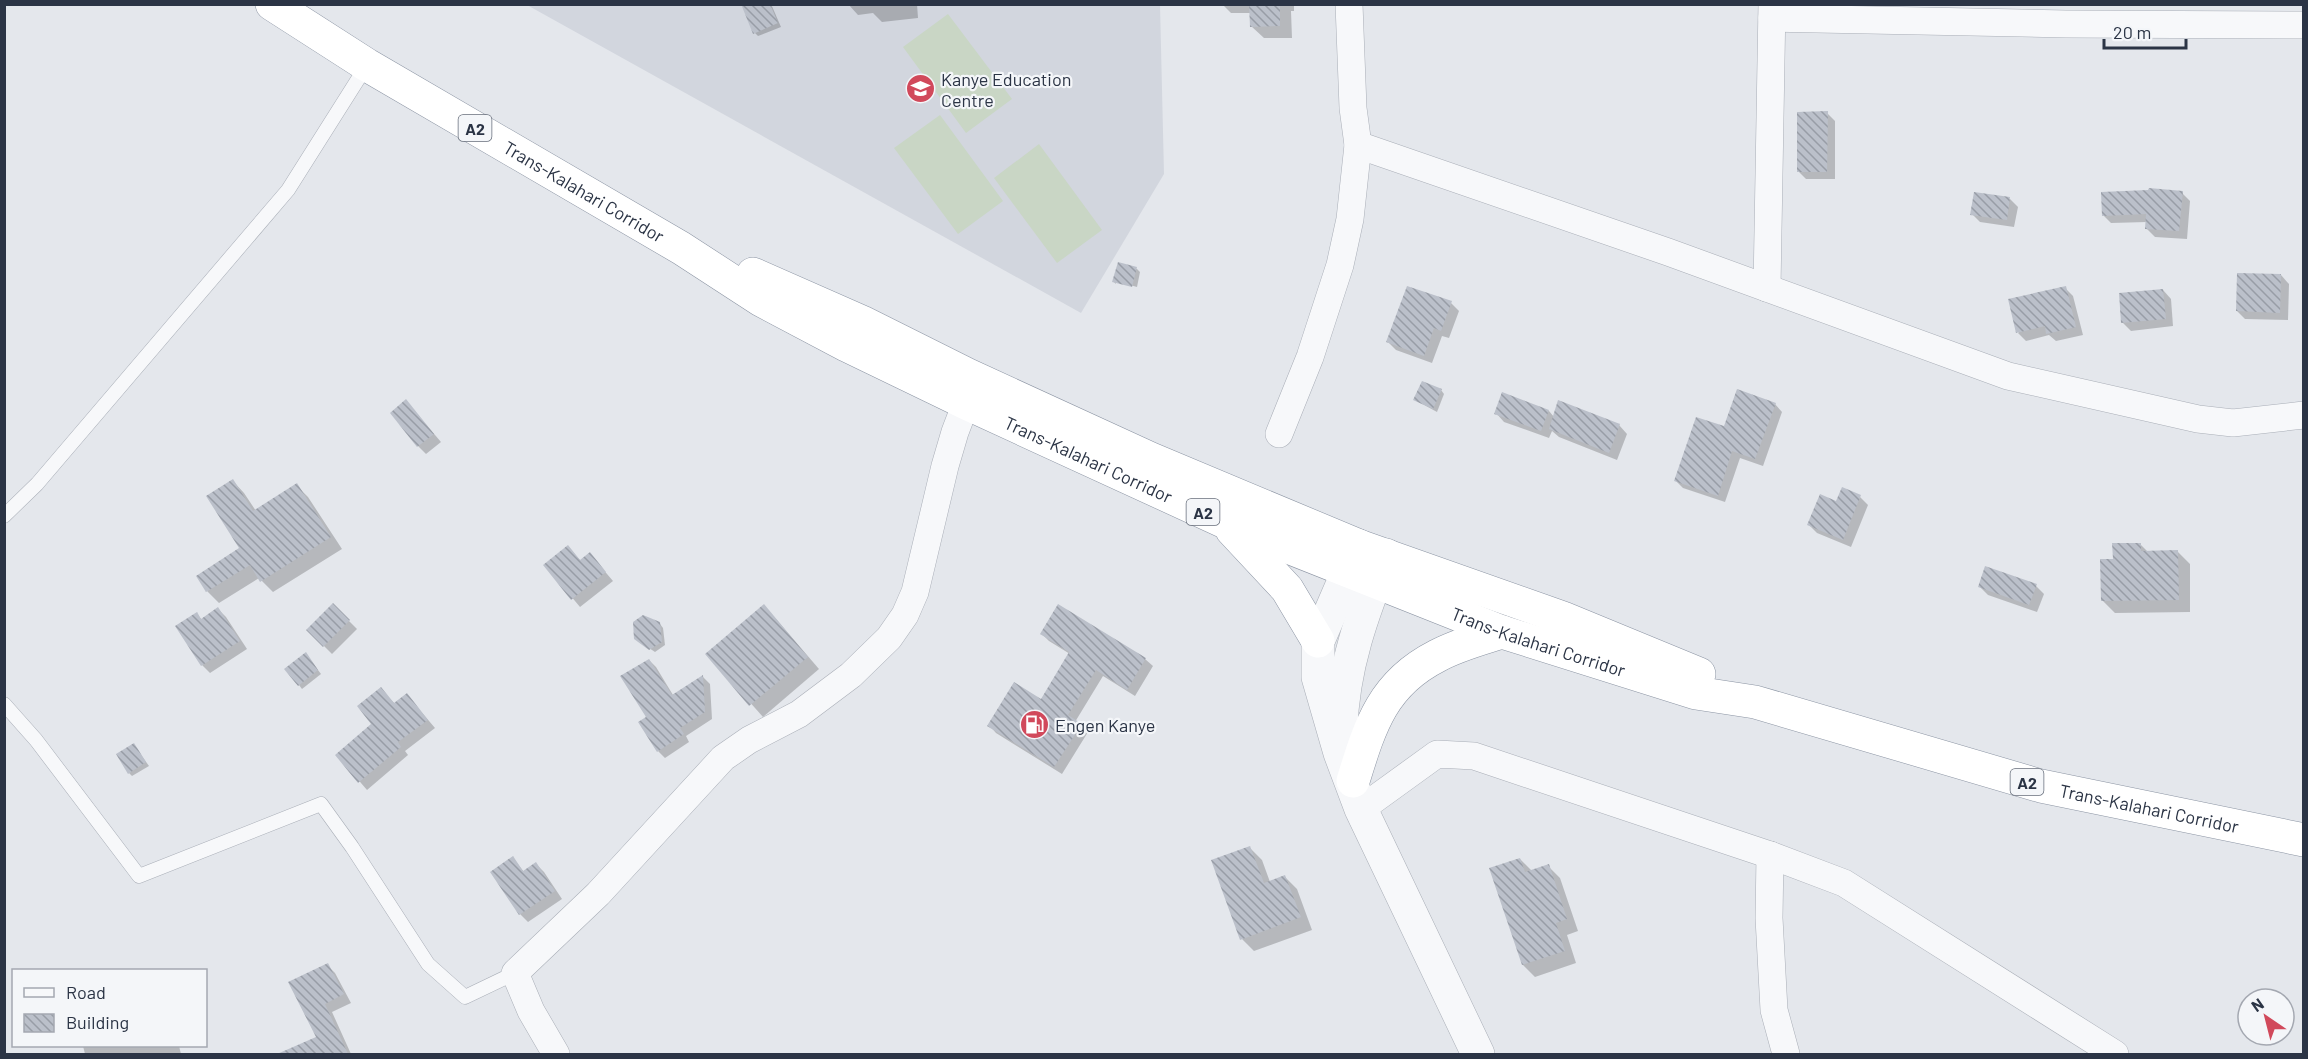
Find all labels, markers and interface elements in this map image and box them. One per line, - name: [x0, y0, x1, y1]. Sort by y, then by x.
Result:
- scale bar: [2104, 12, 2186, 50]
- text: 20 m: [2113, 21, 2151, 43]
- place label: Kanye Education Centre: [941, 68, 1071, 111]
- school or university icon: Kanye Education Centre: [904, 73, 936, 105]
- road number: A2: [458, 115, 492, 141]
- street label: Trans-Kalahari Corridor: [500, 136, 669, 247]
- street label: Trans-Kalahari Corridor: [1001, 411, 1176, 508]
- road number: A2: [1186, 499, 1220, 525]
- street label: Trans-Kalahari Corridor: [1448, 602, 1629, 681]
- fuel station icon: Engen Kanye: [1018, 709, 1050, 741]
- place label: Engen Kanye: [1055, 714, 1155, 736]
- road number: A2: [2010, 769, 2044, 795]
- street label: Trans-Kalahari Corridor: [2058, 779, 2241, 837]
- legend: [12, 969, 207, 1047]
- text: Road: [66, 981, 106, 1003]
- north arrow: [2236, 987, 2296, 1047]
- text: N: [2247, 993, 2267, 1015]
- text: Building: [66, 1011, 129, 1033]

